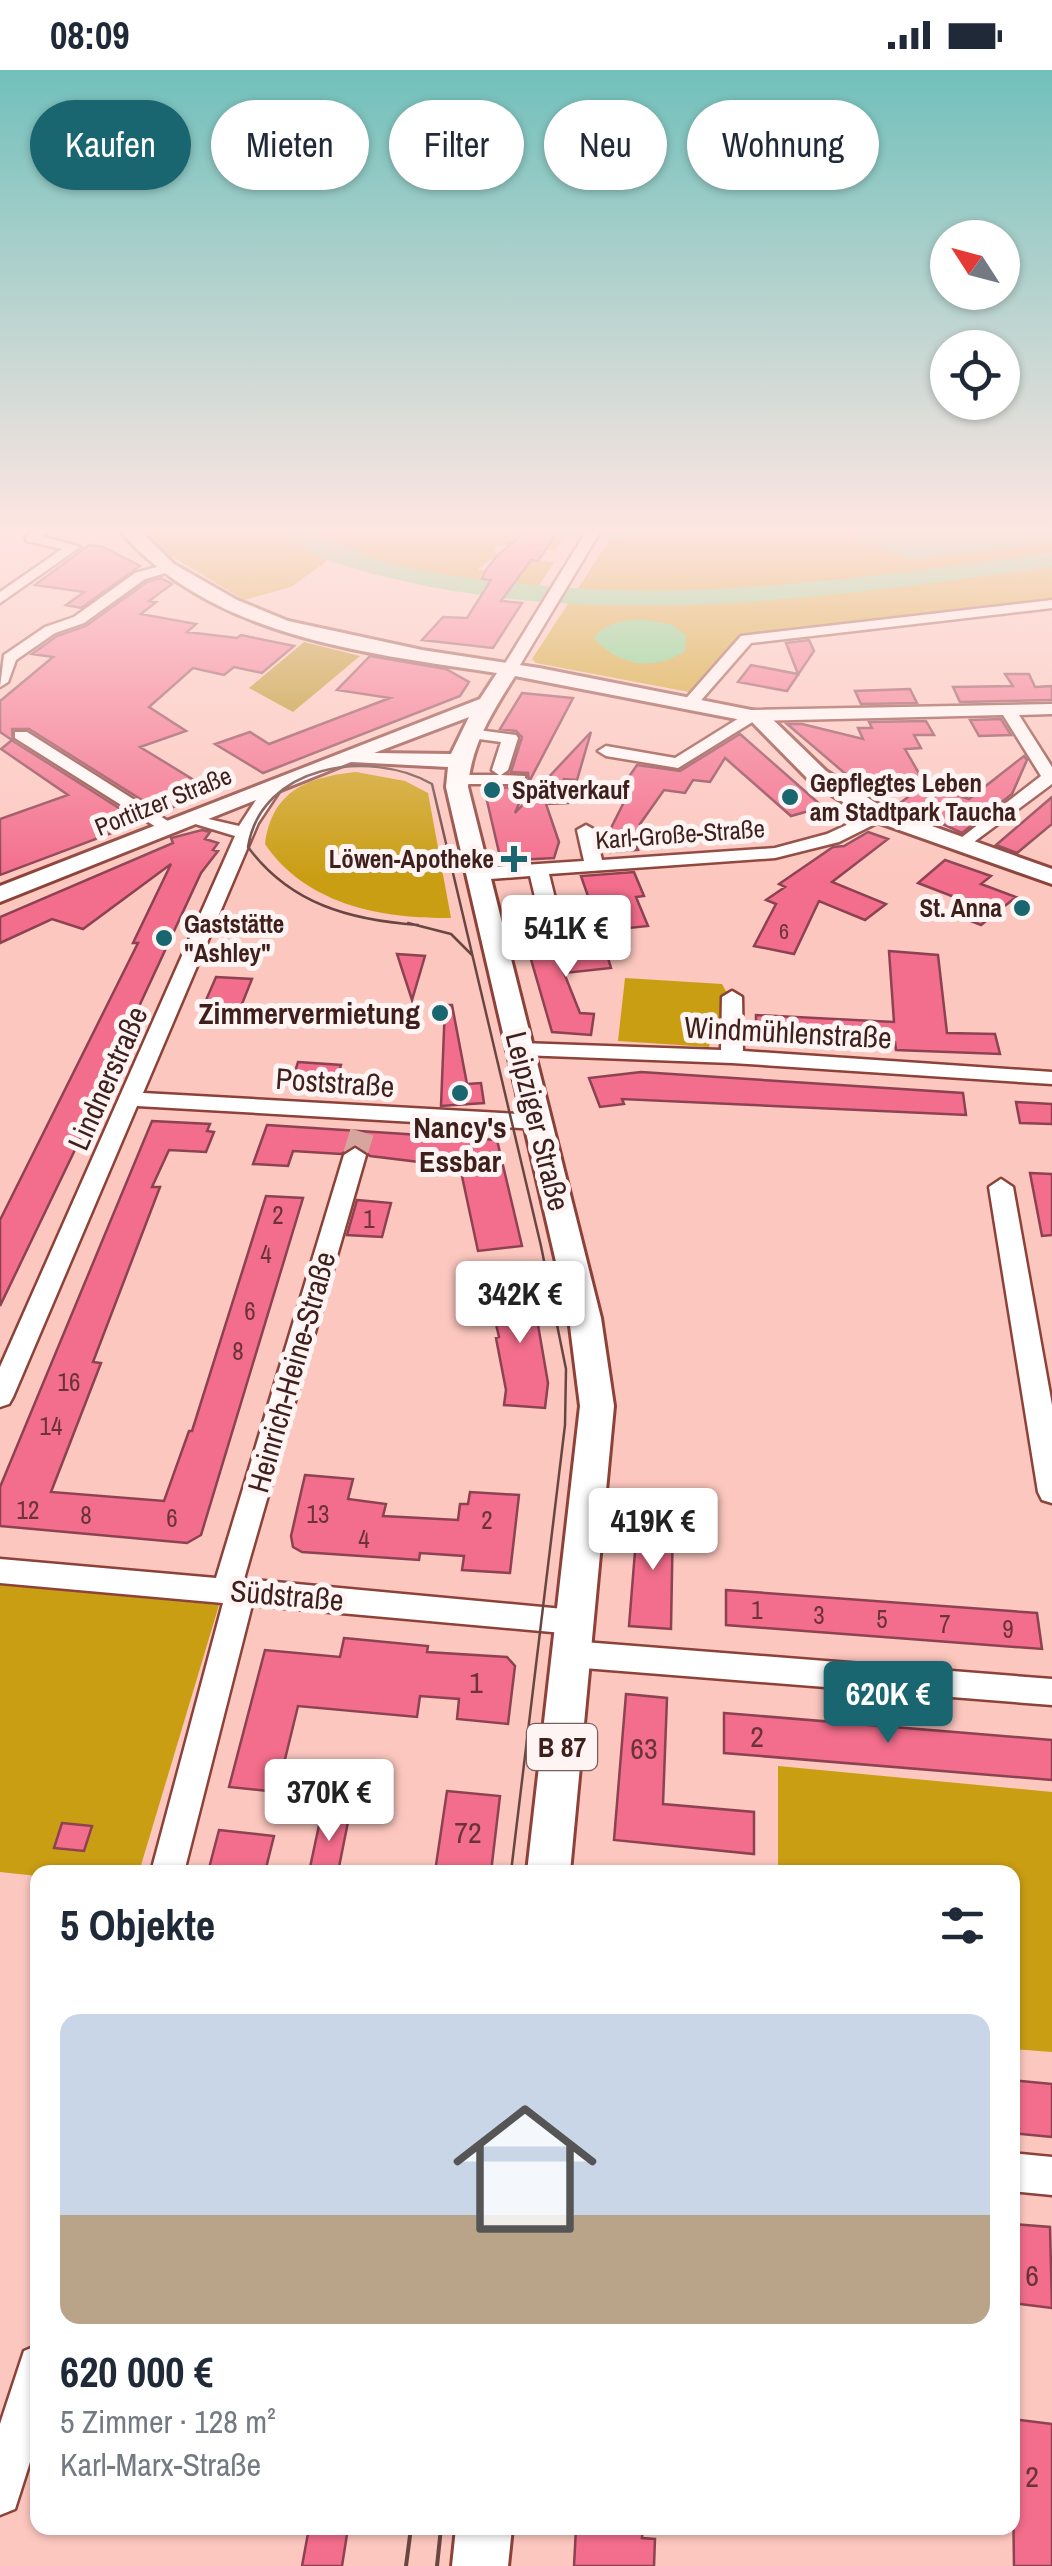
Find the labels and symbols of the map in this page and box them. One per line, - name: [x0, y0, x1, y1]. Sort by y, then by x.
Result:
- north arrow: [930, 220, 1020, 310]
- street label: Portitzer Straße: [90, 758, 236, 844]
- place label: Gepflegtes Leben am Stadtpark Taucha: [810, 766, 1016, 829]
- place label: Spätverkauf: [512, 773, 630, 807]
- marker: Spätverkauf: [481, 779, 503, 801]
- marker: Gepflegtes Leben am Stadtpark Taucha: [779, 786, 801, 808]
- street label: Karl-Große-Straße: [594, 811, 766, 857]
- place label: Löwen-Apotheke: [329, 842, 494, 876]
- marker: Löwen-Apotheke: [503, 848, 525, 870]
- place label: St. Anna: [920, 891, 1003, 925]
- pin: 541K €: [485, 895, 647, 980]
- marker: St. Anna: [1011, 897, 1033, 919]
- place label: Gaststätte "Ashley": [184, 907, 284, 970]
- house number: 6: [779, 916, 789, 946]
- marker: Gaststätte "Ashley": [153, 927, 175, 949]
- place label: Zimmervermietung: [199, 993, 420, 1033]
- street label: Lindnerstraße: [58, 1000, 156, 1156]
- marker: Zimmervermietung: [429, 1002, 451, 1024]
- street label: Windmühlenstraße: [683, 1007, 893, 1057]
- street label: Leipziger Straße: [496, 1027, 580, 1215]
- street label: Poststraße: [274, 1058, 396, 1106]
- marker: Nancy's Essbar: [449, 1082, 471, 1104]
- place label: Nancy's Essbar: [413, 1107, 507, 1181]
- house number: 2: [272, 1198, 284, 1232]
- house number: 1: [363, 1202, 375, 1236]
- house number: 4: [260, 1237, 272, 1271]
- street label: Heinrich-Heine-Straße: [237, 1247, 345, 1497]
- pin: 342K €: [439, 1261, 601, 1346]
- house number: 6: [244, 1294, 256, 1328]
- house number: 8: [232, 1334, 244, 1368]
- house number: 16: [58, 1365, 80, 1399]
- house number: 14: [40, 1409, 62, 1443]
- pin: 419K €: [572, 1488, 734, 1573]
- house number: 12: [17, 1493, 39, 1527]
- house number: 13: [307, 1497, 329, 1531]
- house number: 8: [80, 1498, 92, 1532]
- house number: 6: [166, 1501, 178, 1535]
- house number: 2: [481, 1503, 493, 1537]
- house number: 4: [358, 1522, 370, 1556]
- street label: Südstraße: [229, 1570, 345, 1620]
- house number: 1: [751, 1593, 763, 1627]
- house number: 3: [813, 1598, 825, 1632]
- house number: 5: [876, 1602, 888, 1636]
- house number: 7: [939, 1607, 951, 1641]
- house number: 9: [1002, 1612, 1014, 1646]
- pin: 620K €: [807, 1661, 969, 1746]
- house number: 1: [469, 1662, 483, 1702]
- house number: 2: [750, 1716, 764, 1756]
- road number: B 87: [527, 1724, 597, 1770]
- house number: 63: [630, 1728, 658, 1768]
- pin: 370K €: [248, 1759, 410, 1844]
- house number: 72: [454, 1812, 482, 1852]
- house number: 6: [1025, 2255, 1039, 2295]
- house number: 2: [1025, 2456, 1039, 2496]

